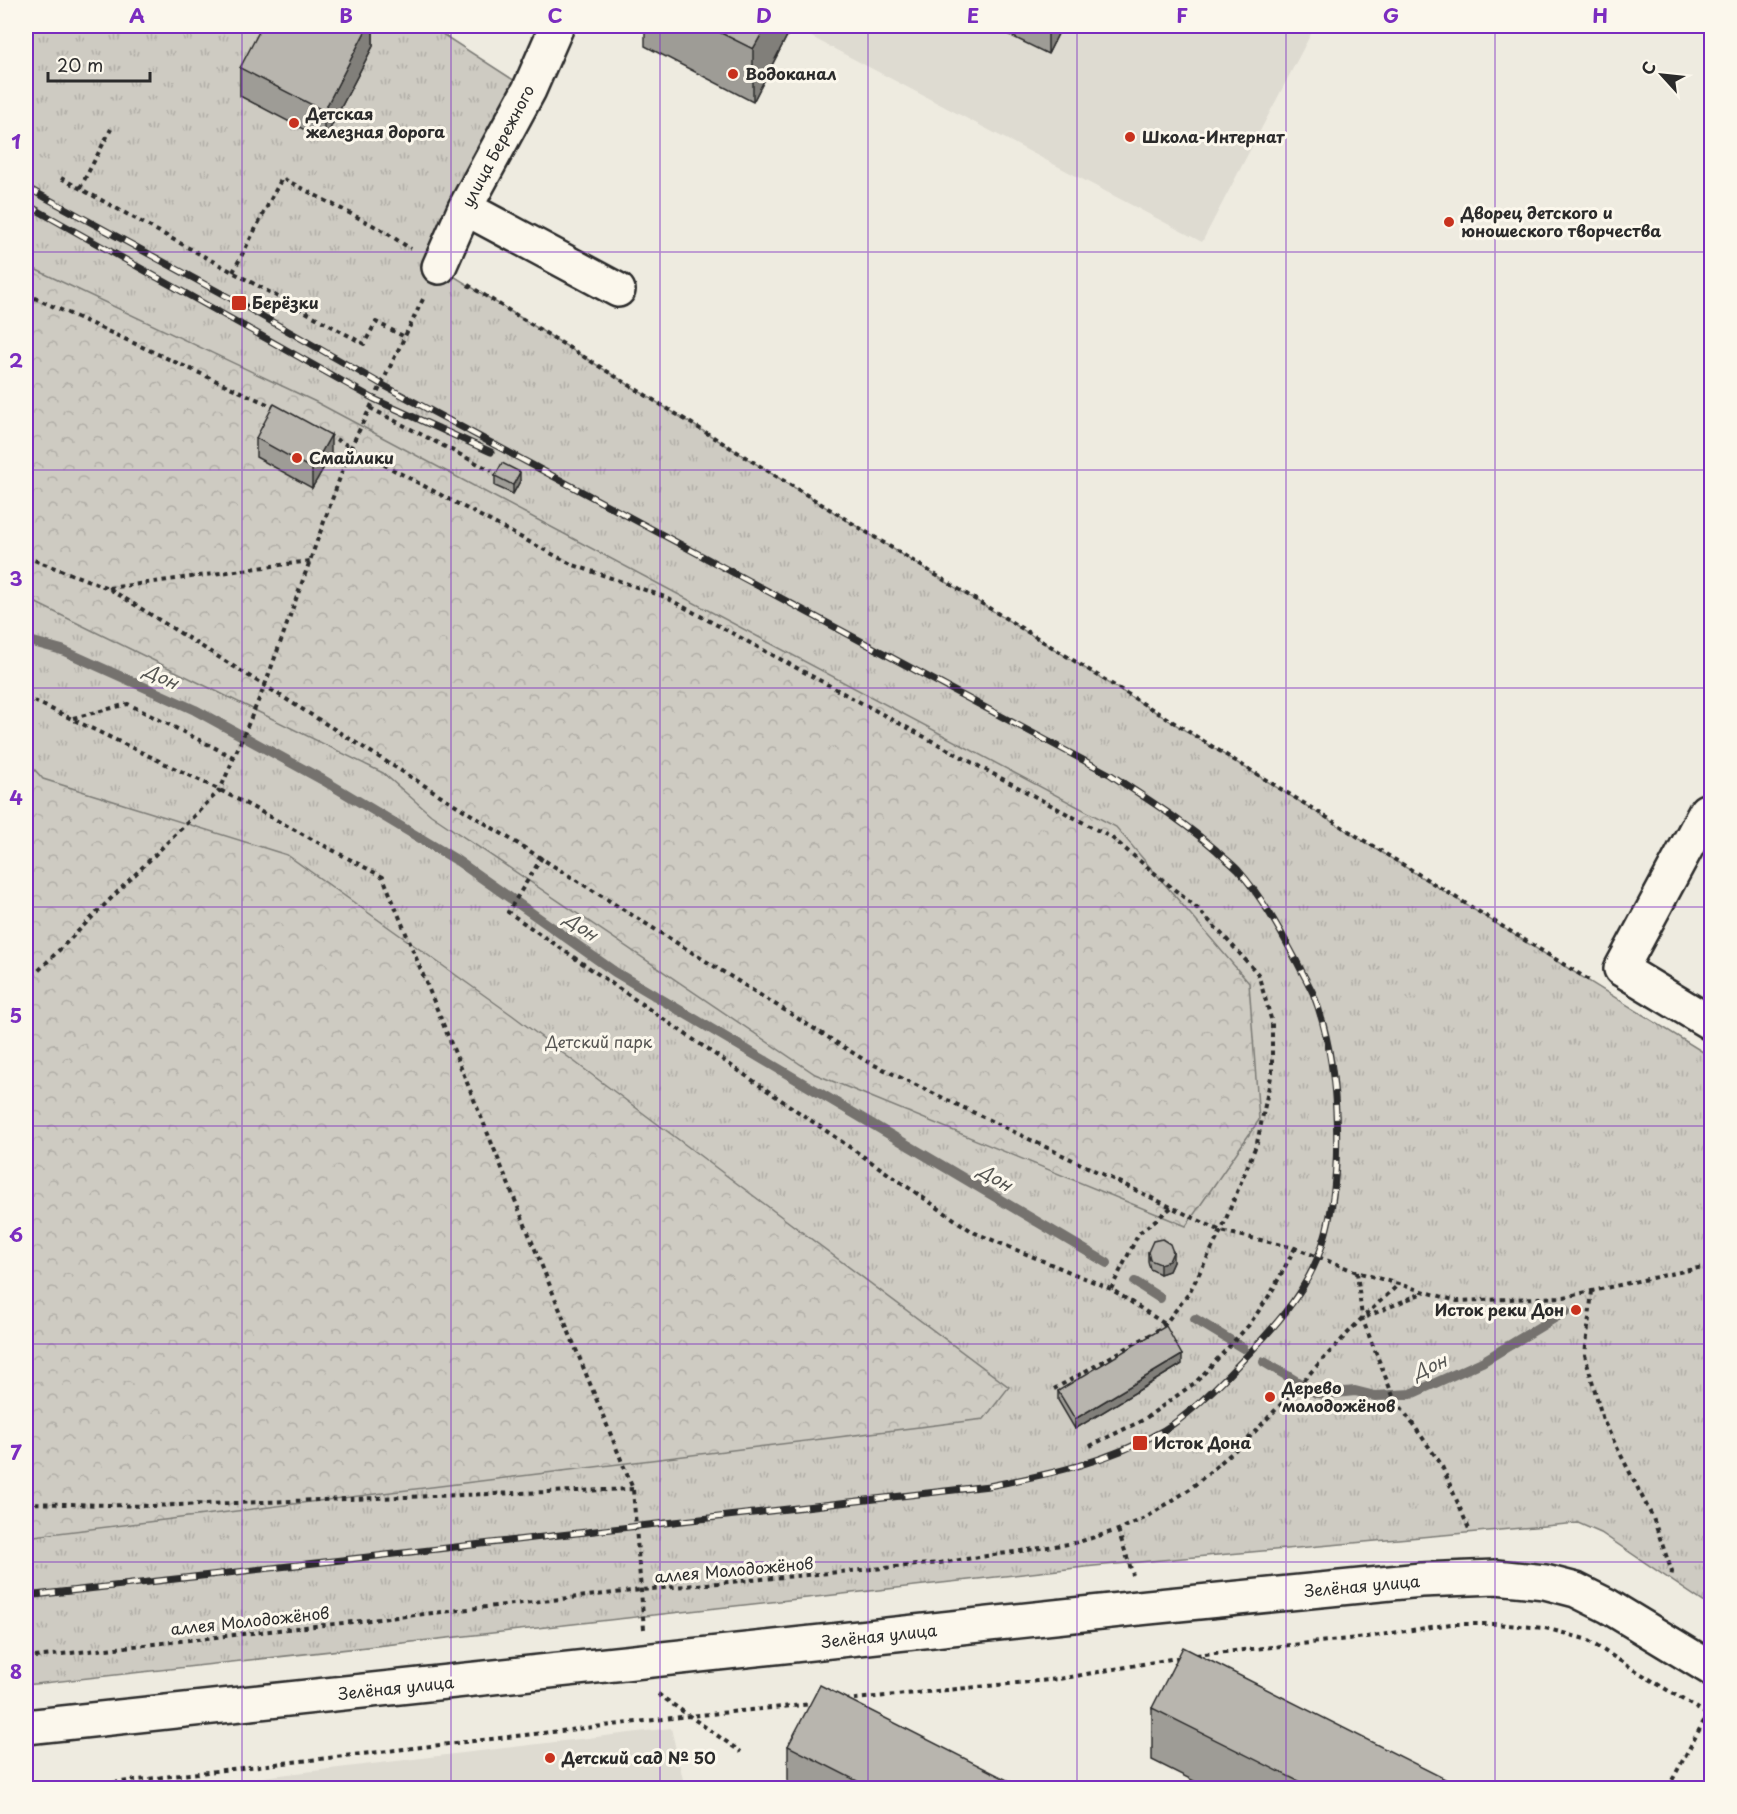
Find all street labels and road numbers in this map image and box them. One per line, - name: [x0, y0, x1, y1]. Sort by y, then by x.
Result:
- street label: улица Бережного: [455, 80, 540, 211]
- street label: аллея Молодожёнов: [653, 1550, 814, 1588]
- street label: Зелёная улица: [1303, 1568, 1421, 1602]
- street label: аллея Молодожёнов: [169, 1600, 331, 1640]
- street label: Зелёная улица: [820, 1617, 938, 1653]
- street label: Зелёная улица: [337, 1669, 455, 1705]

